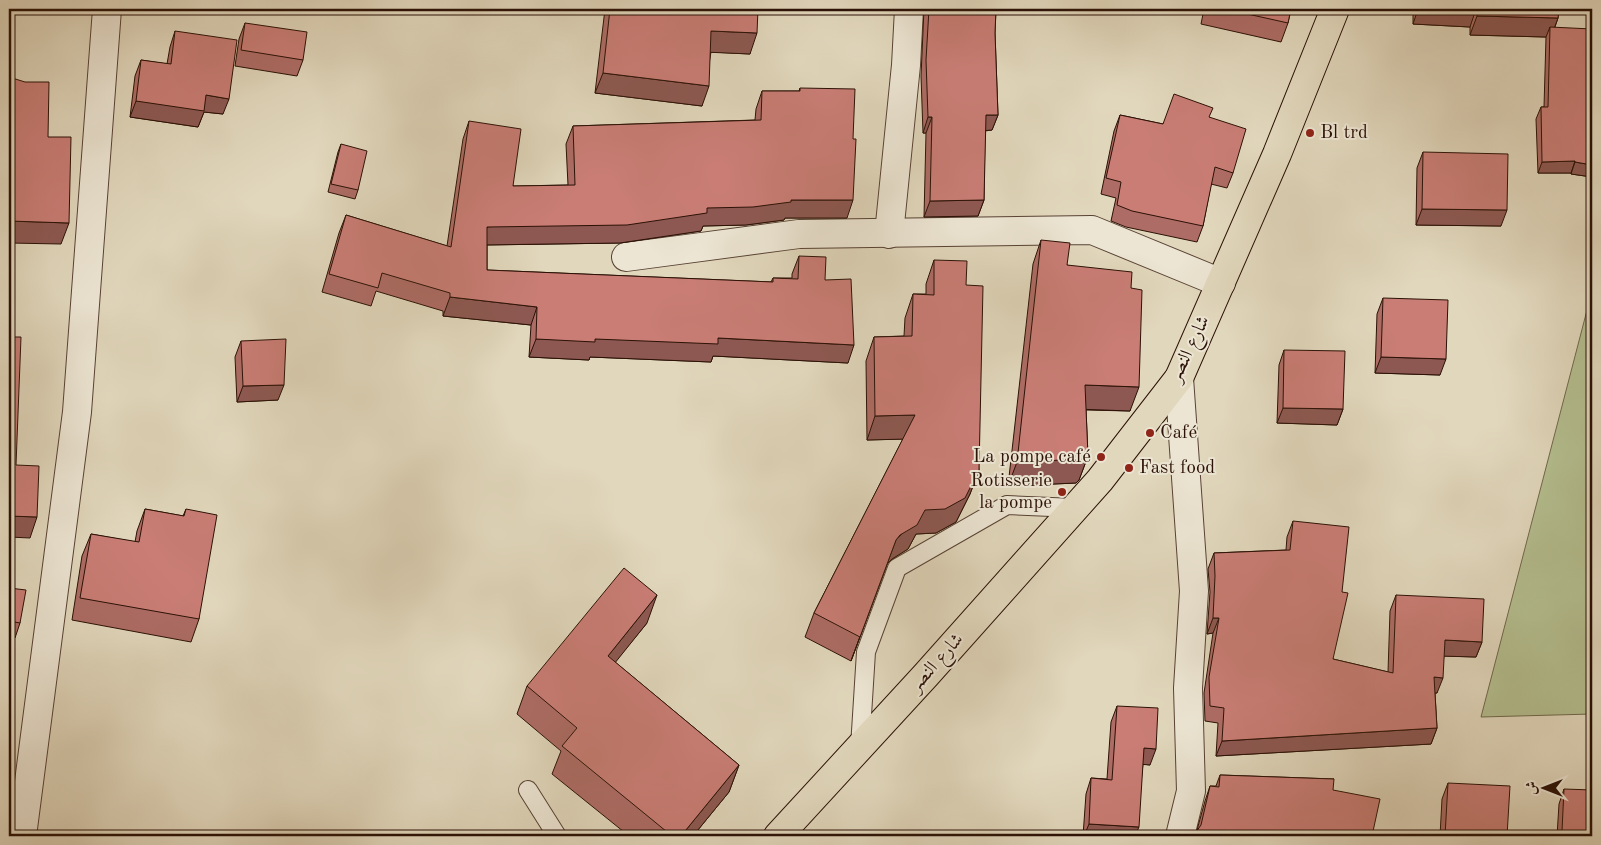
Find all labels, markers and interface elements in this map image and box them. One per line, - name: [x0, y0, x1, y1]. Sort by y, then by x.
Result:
- place label: Bl trd: [1320, 124, 1368, 143]
- marker: Bl trd: [1304, 127, 1316, 139]
- street label: شارع النصر: [1165, 313, 1218, 388]
- place label: Café: [1160, 424, 1197, 443]
- marker: Café: [1144, 427, 1156, 439]
- place label: La pompe café: [973, 448, 1091, 467]
- marker: La pompe café: [1095, 451, 1107, 463]
- place label: Fast food: [1139, 459, 1215, 478]
- marker: Fast food: [1123, 462, 1135, 474]
- place label: Rotisserie la pompe: [970, 472, 1052, 513]
- marker: Rotisserie la pompe: [1056, 486, 1068, 498]
- street label: شارع النصر: [905, 630, 971, 700]
- north arrow: [1518, 762, 1568, 812]
- text: ش: [1525, 781, 1539, 795]

